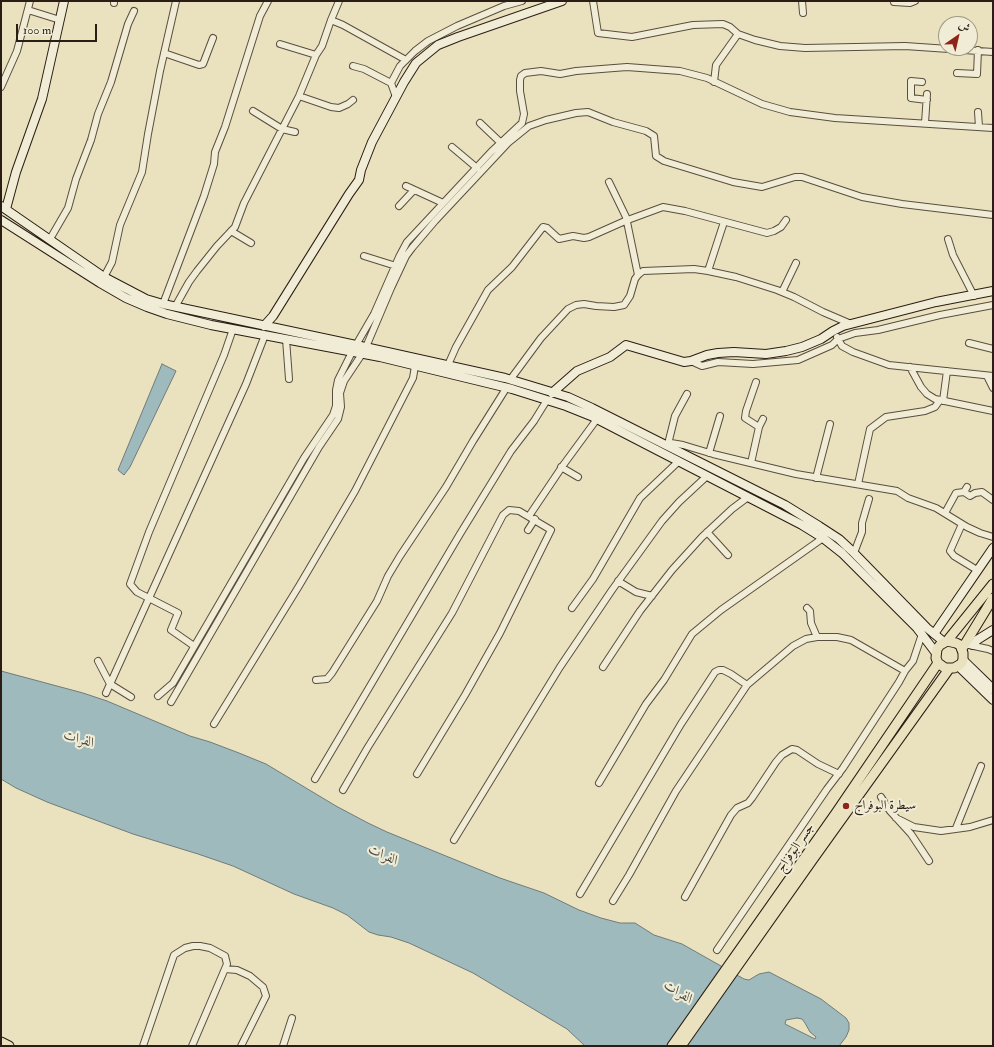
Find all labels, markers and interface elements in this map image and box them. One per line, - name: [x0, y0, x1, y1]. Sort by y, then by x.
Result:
- scale bar: [18, 16, 99, 42]
- north arrow: [938, 16, 978, 56]
- text: ش: [956, 18, 973, 35]
- text: 100 m: [23, 23, 51, 38]
- water label: الفرات: [61, 727, 97, 753]
- place label: سيطرة البوفراج: [854, 798, 916, 814]
- marker: سيطرة البوفراج: [841, 801, 851, 811]
- street label: جسر البوفراج: [774, 821, 818, 875]
- water label: الفرات: [365, 842, 401, 870]
- water label: الفرات: [660, 978, 696, 1008]

